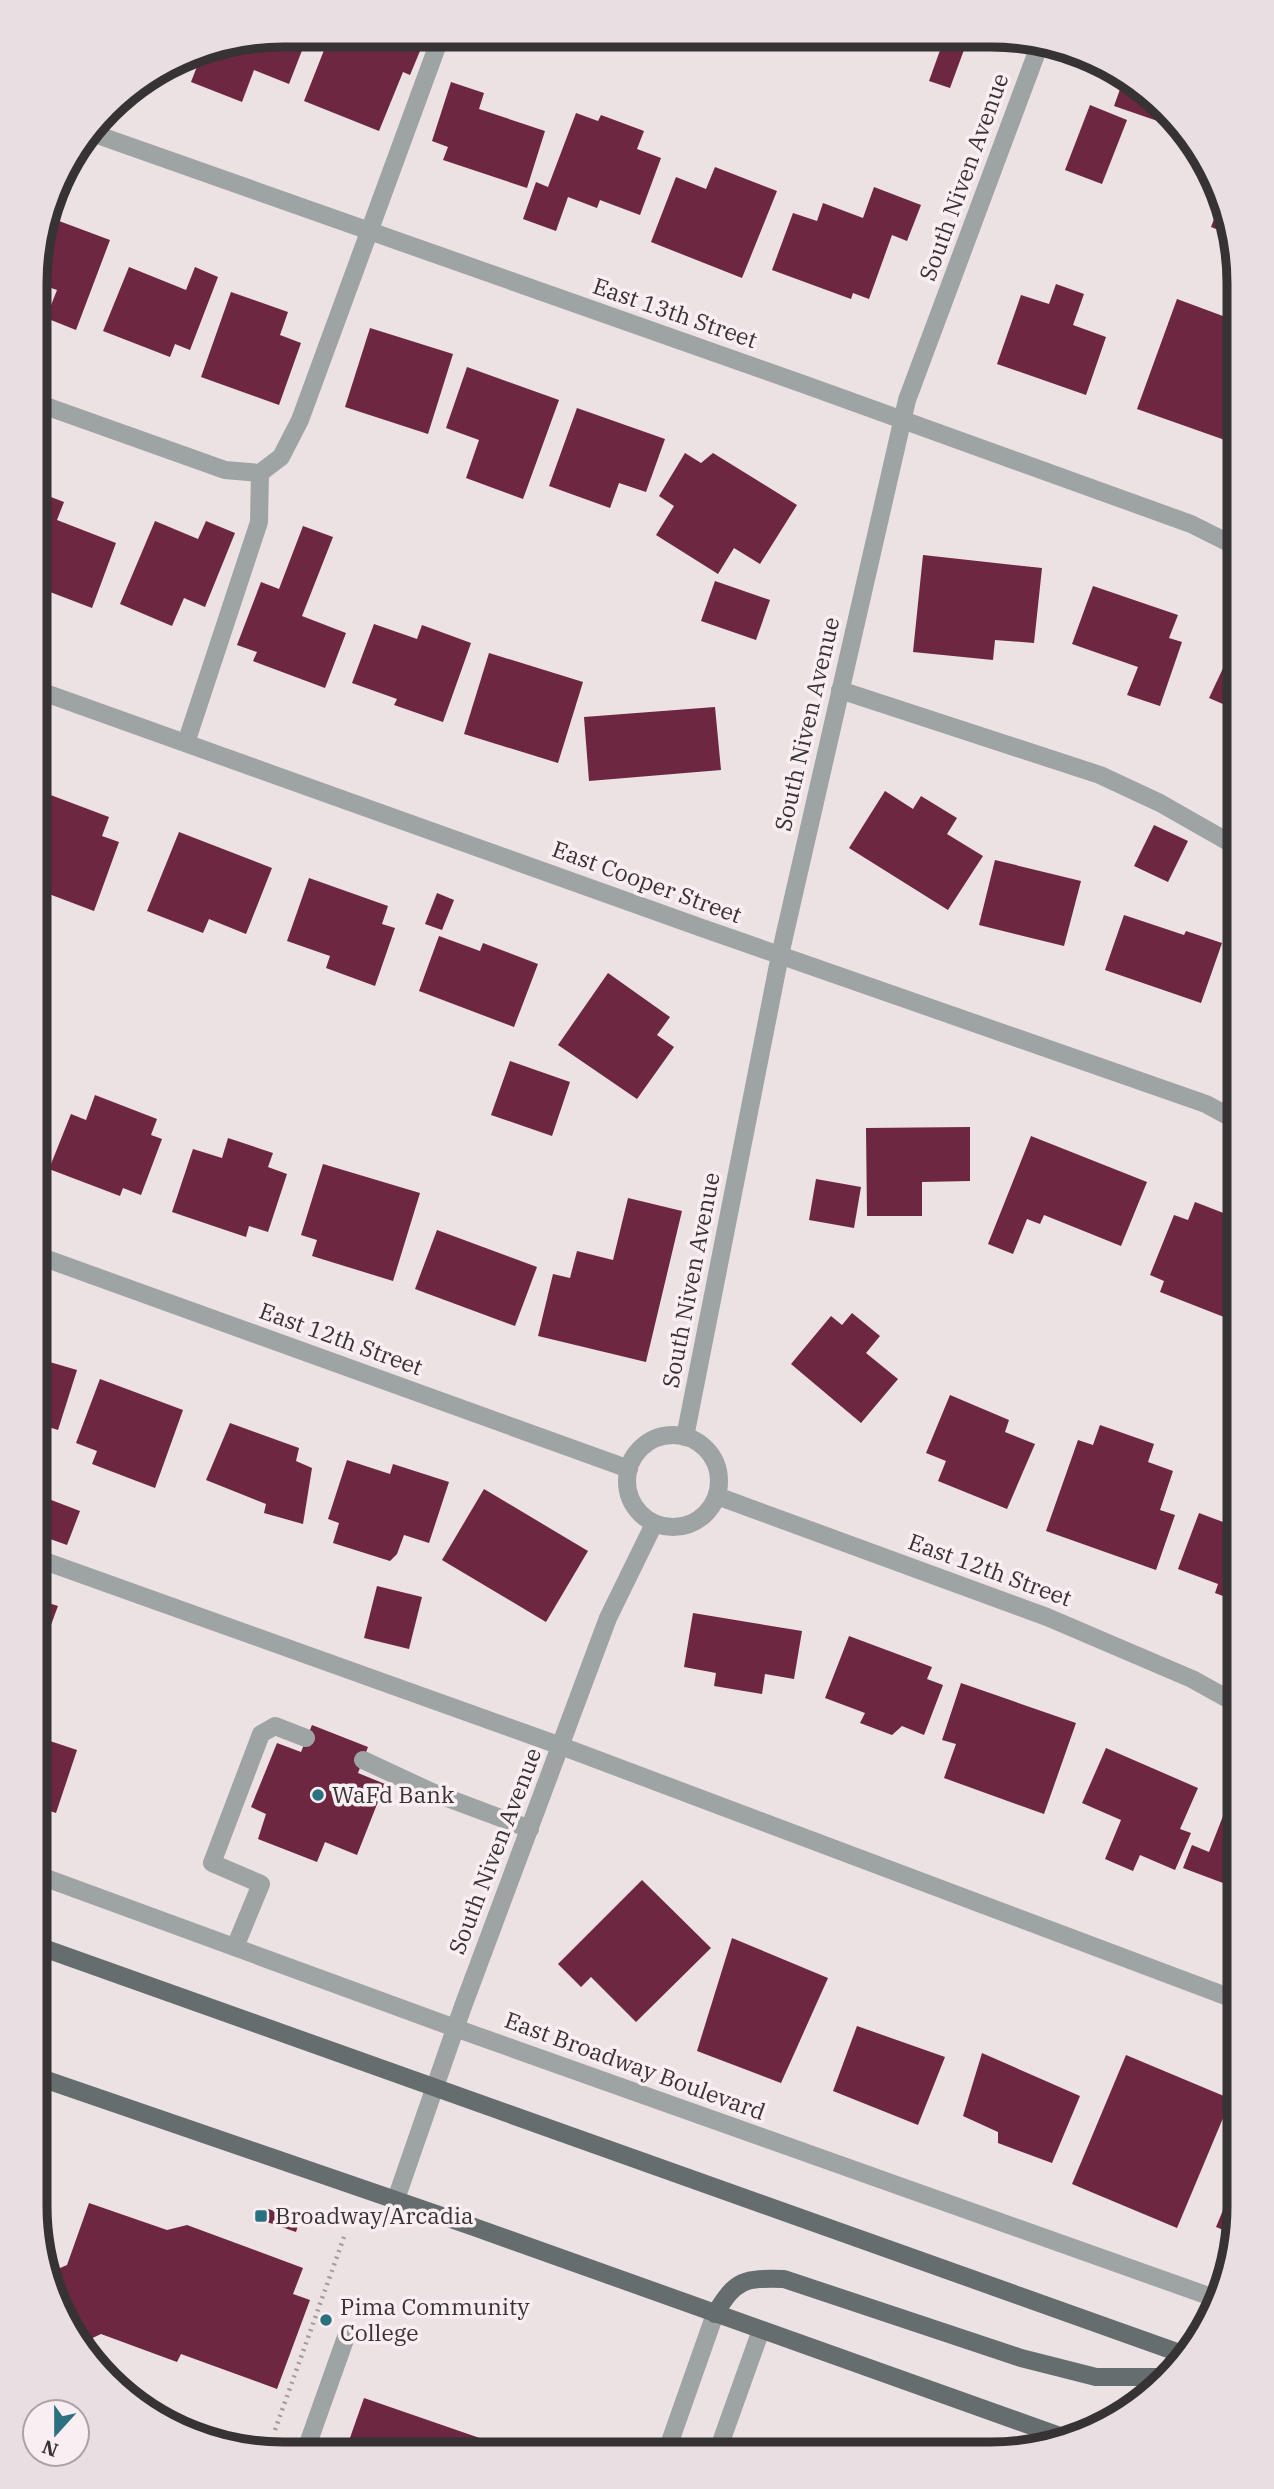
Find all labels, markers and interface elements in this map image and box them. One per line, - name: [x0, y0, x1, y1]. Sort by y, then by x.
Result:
- street label: South Niven Avenue: [912, 69, 1015, 285]
- street label: East 13th Street: [589, 270, 761, 354]
- street label: South Niven Avenue: [767, 614, 845, 834]
- street label: East Cooper Street: [548, 833, 746, 929]
- street label: South Niven Avenue: [654, 1169, 726, 1390]
- street label: East 12th Street: [255, 1295, 427, 1382]
- street label: East 12th Street: [904, 1526, 1076, 1613]
- street label: South Niven Avenue: [441, 1743, 547, 1958]
- place label: WaFd Bank: [332, 1779, 455, 1809]
- marker: WaFd Bank: [310, 1787, 326, 1803]
- street label: East Broadway Boulevard: [501, 2004, 770, 2126]
- place label: Broadway/Arcadia: [275, 2200, 474, 2230]
- marker: Broadway/Arcadia: [253, 2208, 269, 2224]
- place label: Pima Community College: [340, 2291, 530, 2347]
- marker: Pima Community College: [318, 2312, 334, 2328]
- north arrow: [21, 2398, 91, 2468]
- text: N: [39, 2435, 61, 2463]

